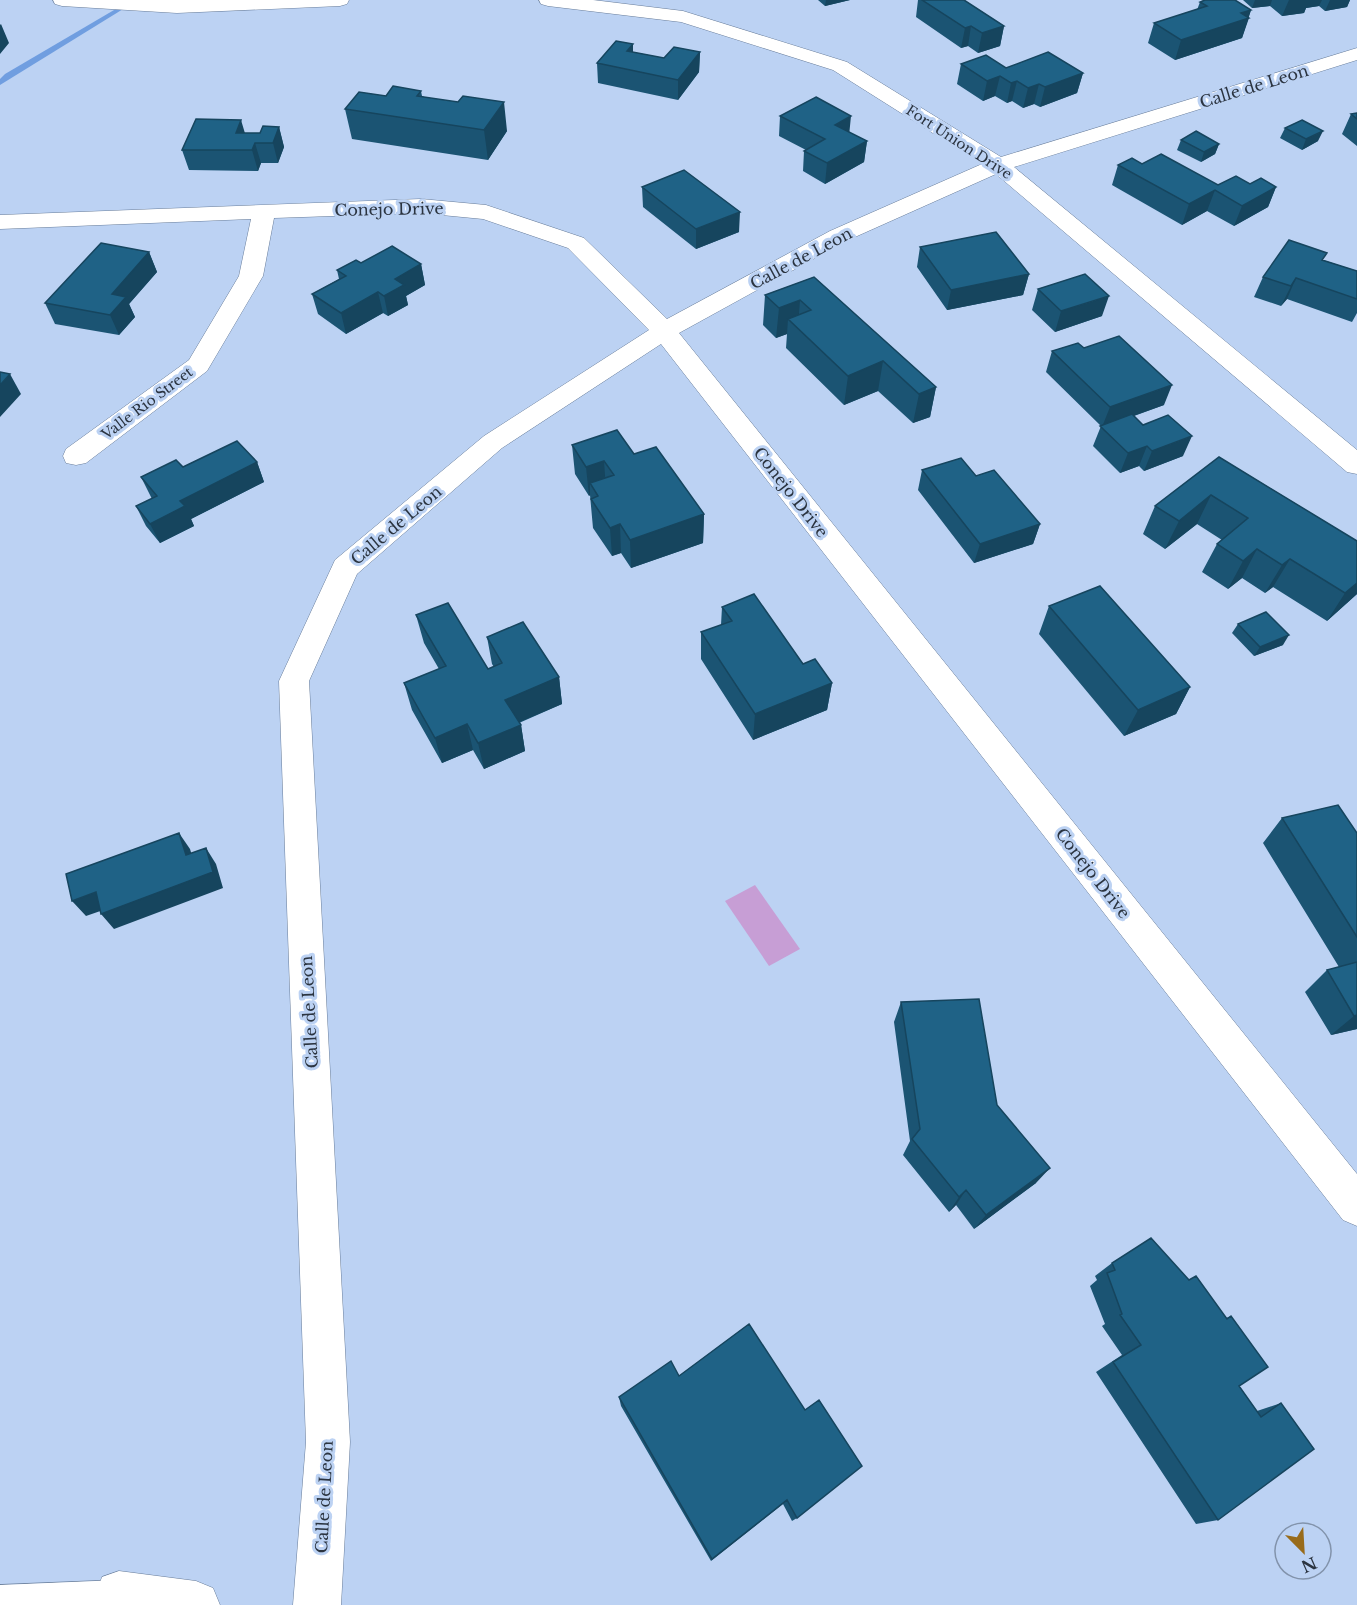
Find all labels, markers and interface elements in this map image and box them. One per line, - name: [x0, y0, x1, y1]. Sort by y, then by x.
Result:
- street label: Calle de Leon: [1197, 60, 1311, 112]
- street label: Fort Union Drive: [903, 101, 1015, 183]
- street label: Conejo Drive: [334, 198, 444, 220]
- street label: Calle de Leon: [747, 223, 855, 293]
- street label: Valle Rio Street: [97, 362, 197, 444]
- street label: Conejo Drive: [750, 443, 832, 541]
- street label: Calle de Leon: [346, 481, 446, 569]
- street label: Conejo Drive: [1052, 824, 1134, 922]
- street label: Calle de Leon: [296, 955, 322, 1069]
- street label: Calle de Leon: [311, 1440, 337, 1554]
- north arrow: [1273, 1521, 1333, 1581]
- text: N: [1298, 1553, 1320, 1577]

